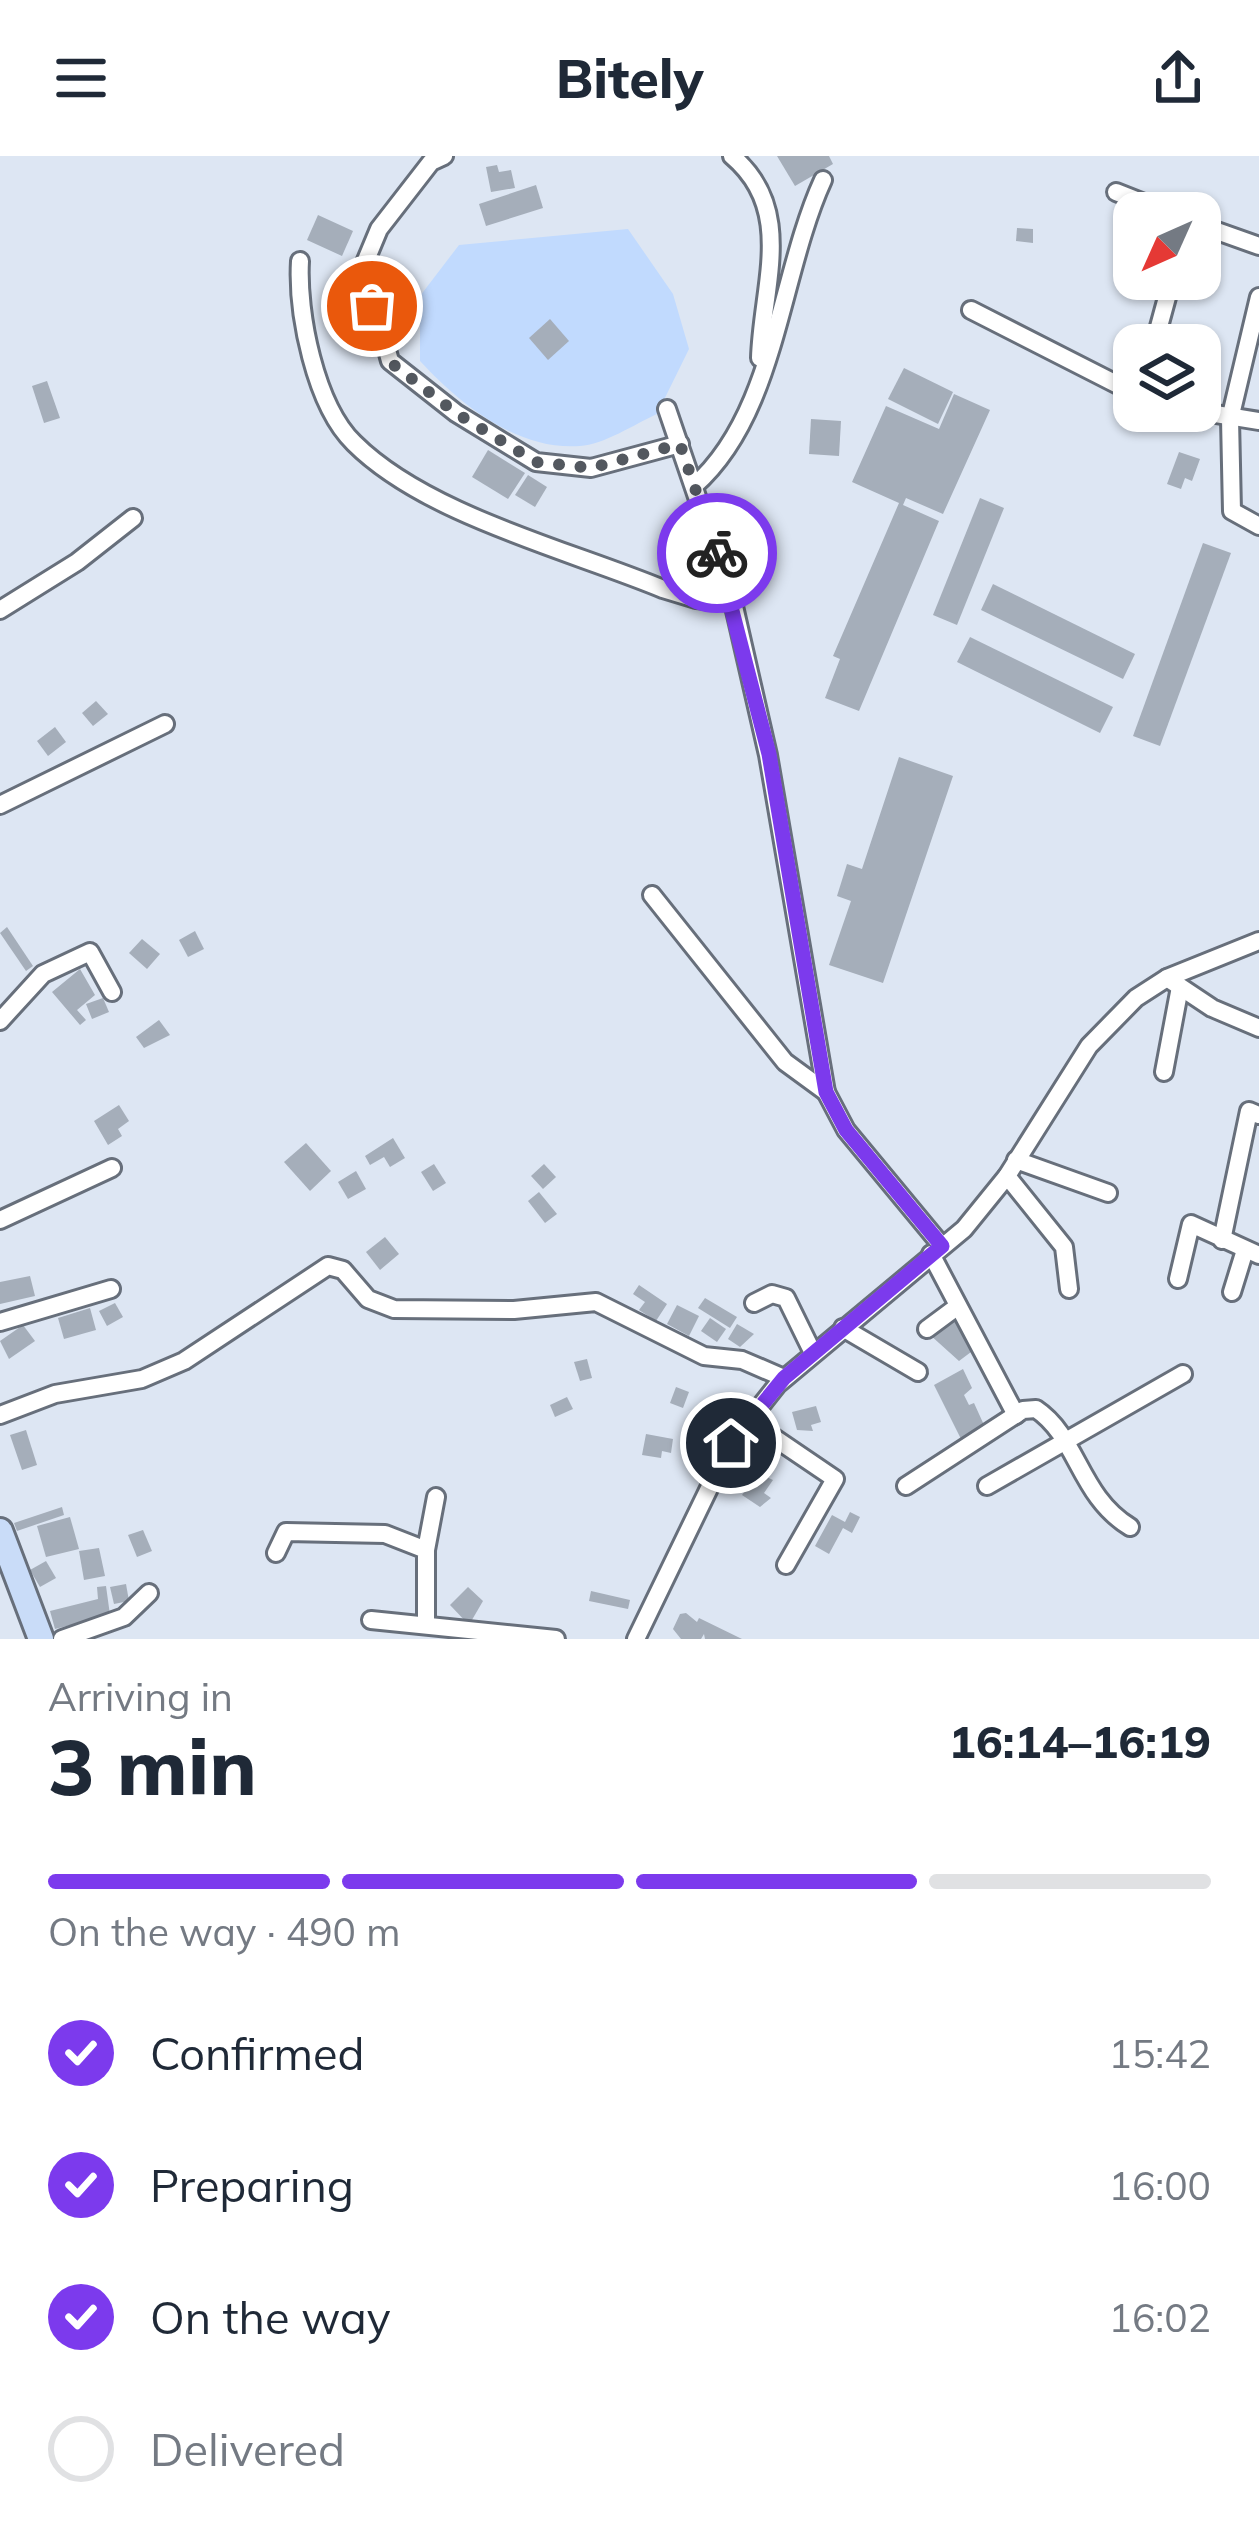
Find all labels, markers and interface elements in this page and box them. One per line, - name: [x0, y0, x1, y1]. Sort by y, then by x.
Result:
- text: Bitely: [556, 44, 703, 112]
- icon: menu: [48, 45, 114, 111]
- icon: share: [1145, 45, 1211, 111]
- north arrow: [1113, 192, 1221, 300]
- map controls: [1113, 192, 1221, 432]
- pin: [321, 255, 423, 357]
- icon: bag: [339, 273, 405, 339]
- button: layers: [1113, 324, 1221, 432]
- courier: [657, 493, 777, 613]
- icon: bike: [684, 520, 750, 586]
- pin: [680, 1392, 782, 1494]
- icon: home: [698, 1410, 764, 1476]
- text: Arriving in: [48, 1672, 233, 1721]
- text: 16:14–16:19: [949, 1713, 1211, 1769]
- text: 3 min: [48, 1717, 257, 1815]
- text: On the way · 490 m: [48, 1907, 400, 1956]
- icon: check: [48, 2020, 114, 2086]
- text: Confirmed: [150, 2025, 364, 2081]
- text: 15:42: [1109, 2029, 1211, 2078]
- icon: check: [48, 2152, 114, 2218]
- text: Preparing: [150, 2157, 354, 2213]
- text: 16:00: [1109, 2161, 1211, 2210]
- icon: check: [48, 2284, 114, 2350]
- text: On the way: [150, 2289, 391, 2345]
- text: 16:02: [1109, 2293, 1211, 2342]
- text: Delivered: [150, 2421, 345, 2477]

